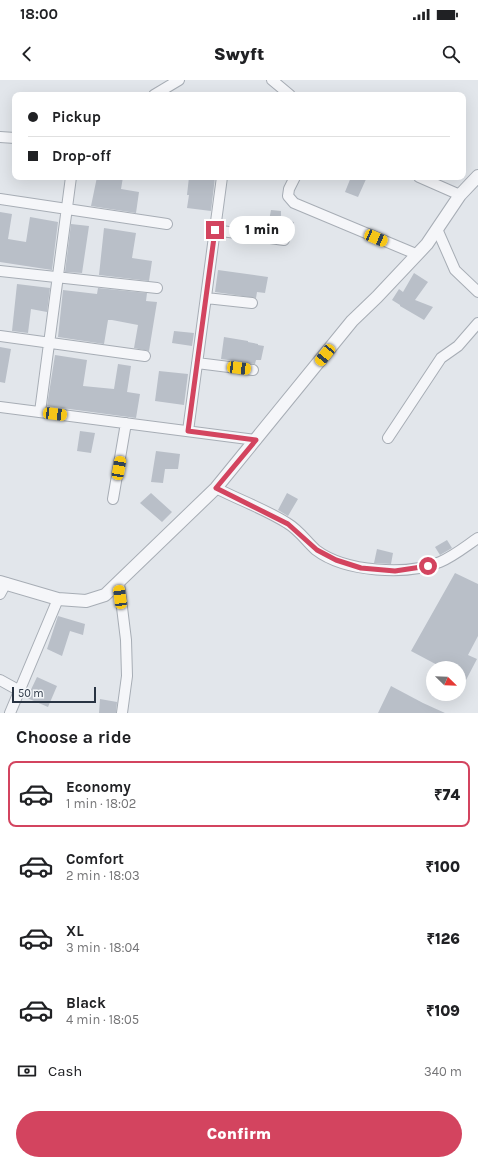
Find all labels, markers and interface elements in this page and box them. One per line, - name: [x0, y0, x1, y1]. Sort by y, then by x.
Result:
- text: 18:00: [20, 5, 58, 23]
- icon: back: [16, 43, 38, 65]
- text: Swyft: [214, 43, 264, 65]
- icon: search: [440, 43, 462, 65]
- text: Pickup: [52, 108, 101, 126]
- text: Drop-off: [52, 147, 111, 165]
- callout: 1 min: [229, 216, 295, 244]
- route end: [206, 221, 224, 239]
- text: 1 min: [245, 222, 279, 237]
- car: [363, 228, 389, 248]
- car: [313, 342, 337, 368]
- car: [226, 361, 252, 375]
- car: [42, 407, 68, 421]
- car: [111, 455, 127, 481]
- route start: [419, 557, 437, 575]
- car: [112, 584, 128, 610]
- north arrow: [426, 661, 466, 701]
- map controls: [426, 661, 466, 701]
- scale bar: [12, 685, 96, 704]
- text: 50 m: [18, 687, 44, 700]
- text: Choose a ride: [16, 726, 131, 748]
- icon: car: [18, 776, 54, 812]
- text: Economy: [66, 778, 131, 796]
- text: ₹74: [434, 786, 460, 804]
- text: 1 min · 18:02: [66, 796, 136, 811]
- icon: car: [18, 848, 54, 884]
- text: Comfort: [66, 850, 124, 868]
- text: ₹100: [425, 858, 460, 876]
- text: 2 min · 18:03: [66, 868, 140, 883]
- icon: car: [18, 920, 54, 956]
- text: XL: [66, 922, 84, 940]
- text: ₹126: [427, 930, 460, 948]
- text: 3 min · 18:04: [66, 940, 139, 955]
- icon: car: [18, 992, 54, 1028]
- text: Black: [66, 994, 106, 1012]
- text: ₹109: [426, 1002, 460, 1020]
- text: 4 min · 18:05: [66, 1012, 139, 1027]
- icon: cash: [16, 1060, 38, 1082]
- text: Cash: [48, 1062, 82, 1080]
- text: 340 m: [424, 1064, 462, 1079]
- button: Confirm: [16, 1111, 462, 1157]

